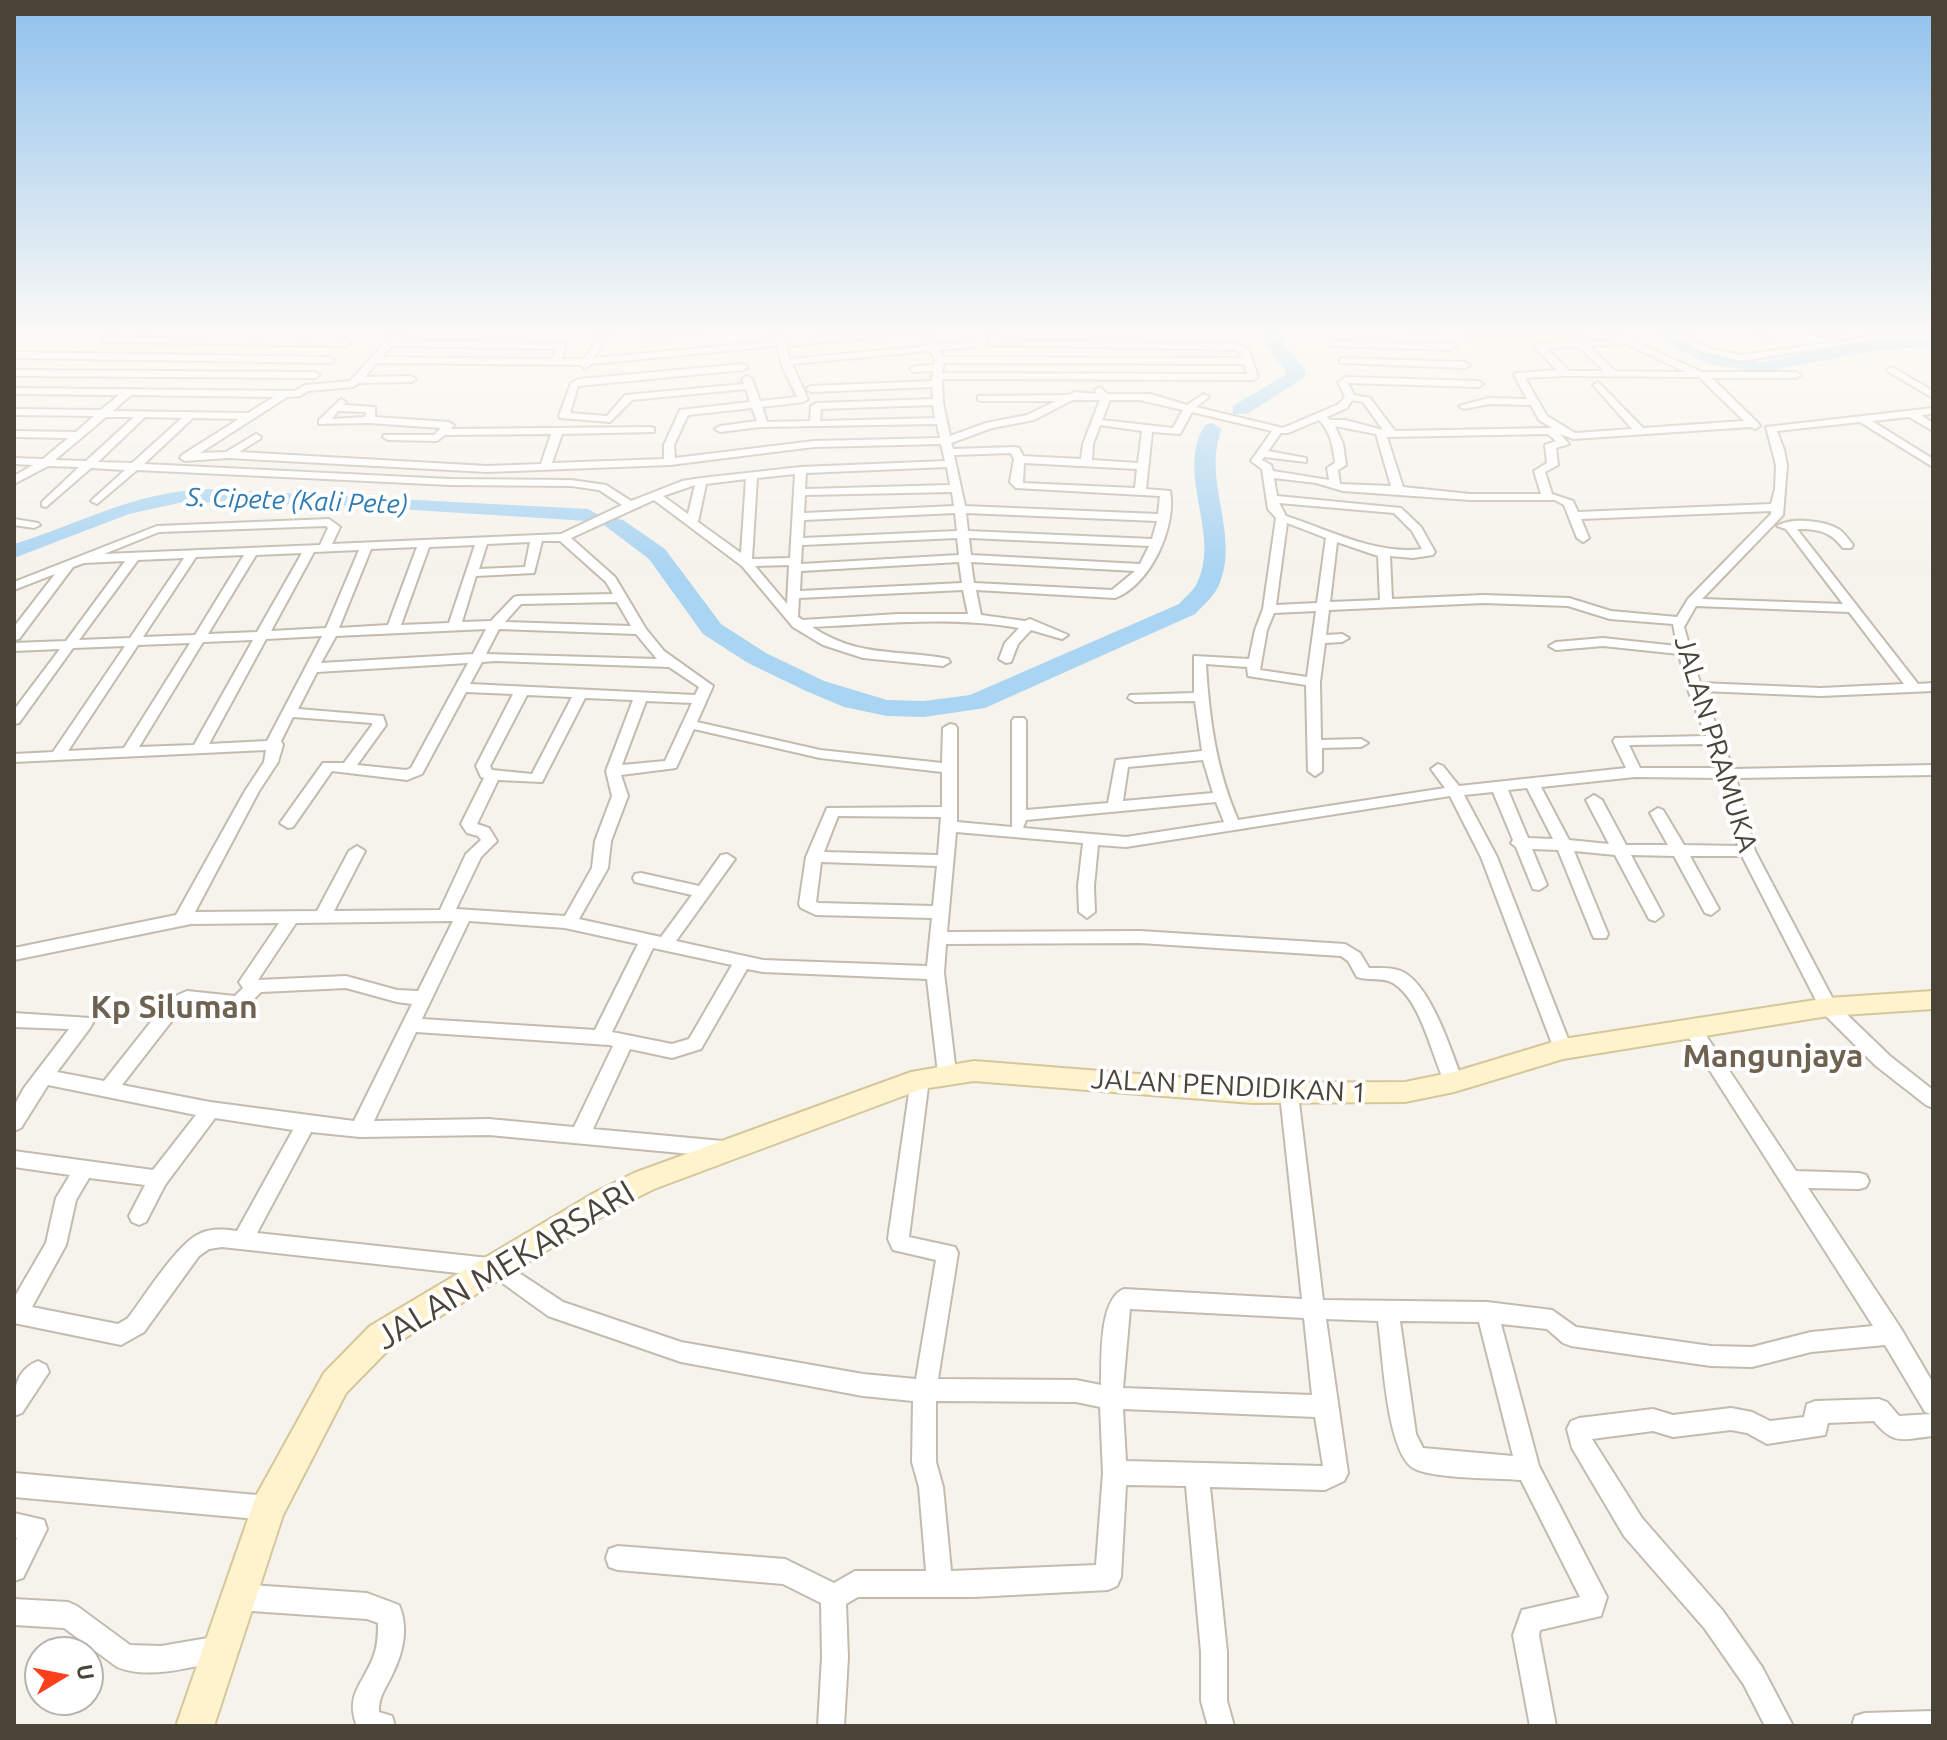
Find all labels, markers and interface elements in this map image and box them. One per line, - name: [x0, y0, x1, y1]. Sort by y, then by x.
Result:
- water label: S. Cipete (Kali Pete): [186, 482, 408, 520]
- street label: JALAN PRAMUKA: [1667, 632, 1765, 856]
- district label: Kp Siluman: [90, 988, 258, 1026]
- district label: Mangunjaya: [1683, 1037, 1863, 1075]
- street label: JALAN PENDIDIKAN 1: [1090, 1062, 1368, 1110]
- street label: JALAN MEKARSARI: [368, 1172, 642, 1358]
- north arrow: [24, 1636, 104, 1716]
- text: U: [73, 1662, 100, 1682]

